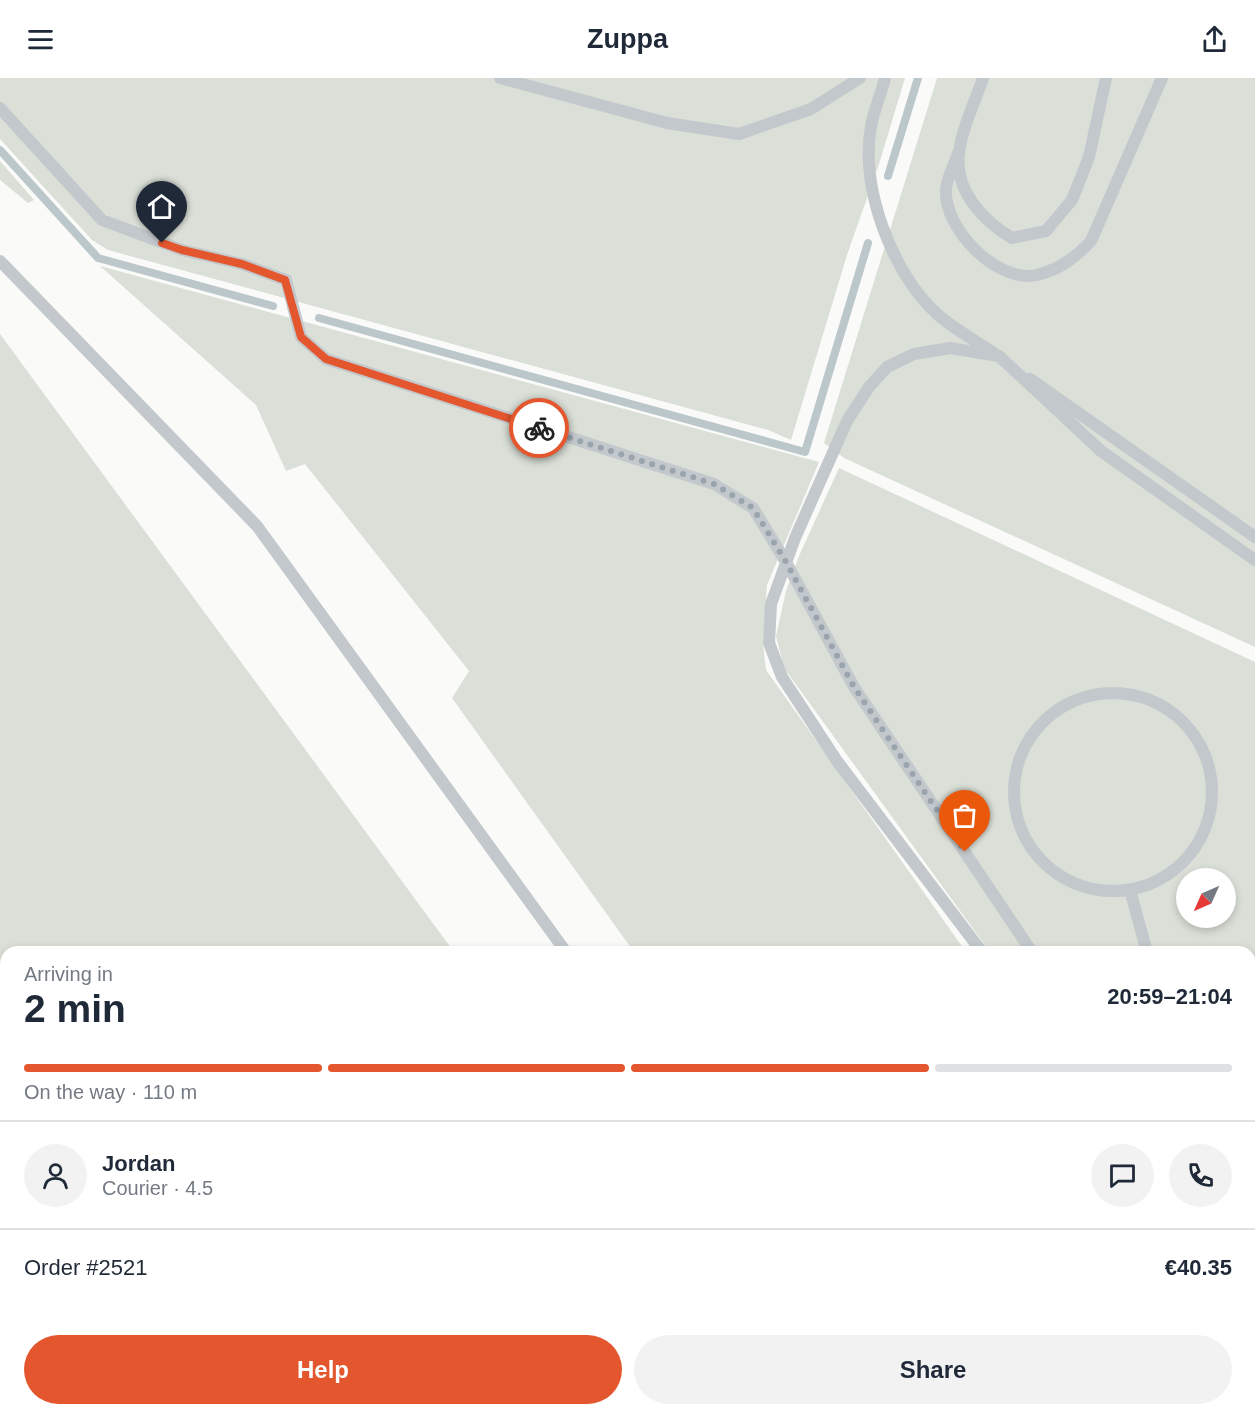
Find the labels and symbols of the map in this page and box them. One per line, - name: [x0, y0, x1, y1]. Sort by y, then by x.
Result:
- pin: [136, 181, 187, 243]
- courier: [509, 398, 569, 458]
- pin: [939, 790, 990, 852]
- north arrow: [1176, 868, 1236, 928]

